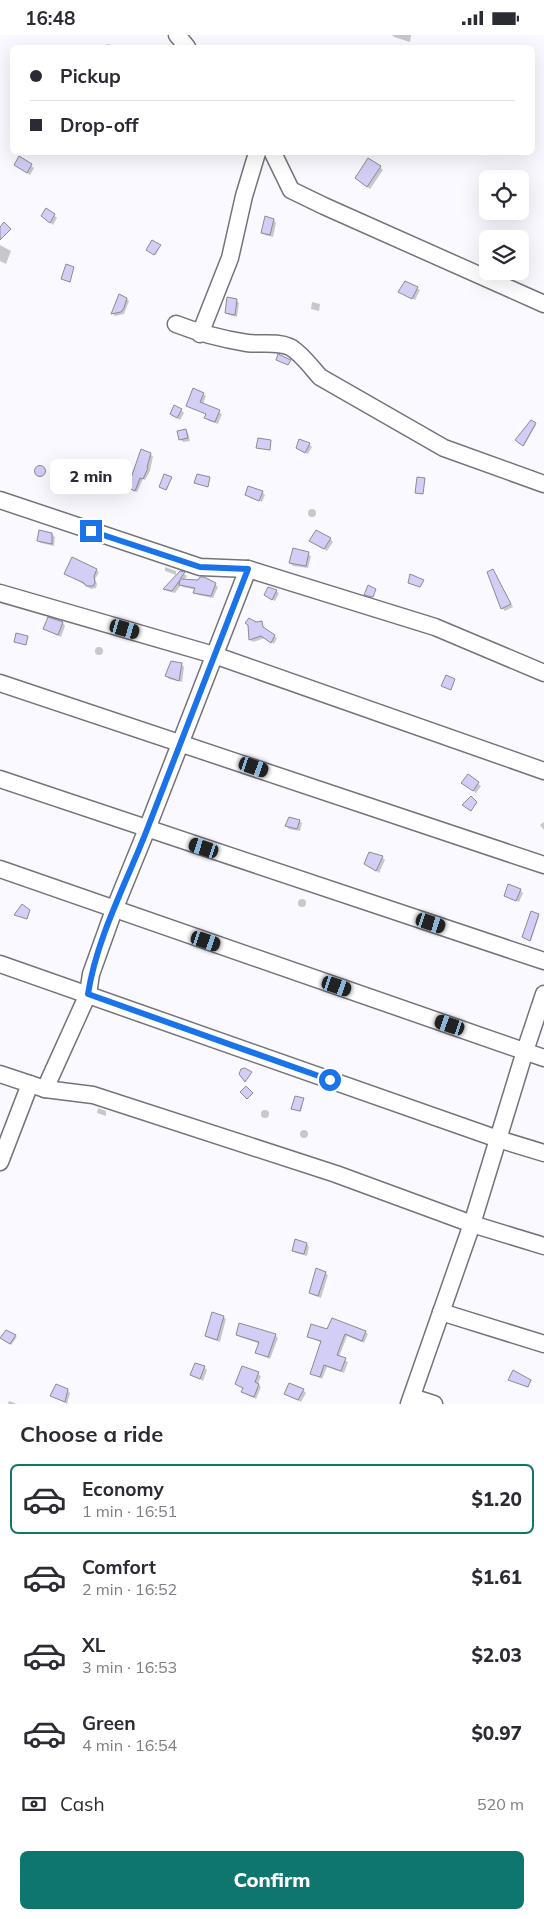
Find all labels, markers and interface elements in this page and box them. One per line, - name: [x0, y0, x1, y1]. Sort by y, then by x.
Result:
- text: 16:48: [25, 6, 75, 30]
- text: Pickup: [60, 64, 121, 88]
- text: Drop-off: [60, 113, 138, 137]
- map controls: [479, 170, 529, 280]
- button: locate: [479, 170, 529, 220]
- button: layers: [479, 230, 529, 280]
- callout: 2 min: [50, 459, 132, 493]
- text: 2 min: [70, 466, 112, 486]
- route end: [80, 520, 102, 542]
- car: [108, 618, 141, 640]
- car: [237, 755, 270, 779]
- car: [187, 836, 220, 860]
- car: [414, 911, 447, 935]
- car: [189, 929, 222, 953]
- car: [320, 974, 353, 998]
- car: [433, 1013, 466, 1037]
- route start: [319, 1069, 341, 1091]
- text: Choose a ride: [20, 1420, 163, 1448]
- icon: car: [22, 1477, 67, 1522]
- text: Economy: [82, 1477, 164, 1501]
- text: $1.20: [471, 1487, 522, 1511]
- text: 1 min · 16:51: [82, 1501, 177, 1521]
- icon: car: [22, 1555, 67, 1600]
- text: Comfort: [82, 1555, 156, 1579]
- text: $1.61: [471, 1565, 522, 1589]
- text: 2 min · 16:52: [82, 1579, 177, 1599]
- icon: car: [22, 1633, 67, 1678]
- text: XL: [82, 1633, 105, 1657]
- text: $2.03: [471, 1643, 522, 1667]
- text: 3 min · 16:53: [82, 1657, 177, 1677]
- icon: car: [22, 1711, 67, 1756]
- text: Green: [82, 1711, 136, 1735]
- text: $0.97: [471, 1721, 522, 1745]
- text: 4 min · 16:54: [82, 1735, 177, 1755]
- icon: cash: [20, 1790, 48, 1818]
- text: Cash: [60, 1792, 105, 1816]
- text: 520 m: [477, 1794, 524, 1814]
- button: Confirm: [20, 1851, 524, 1909]

